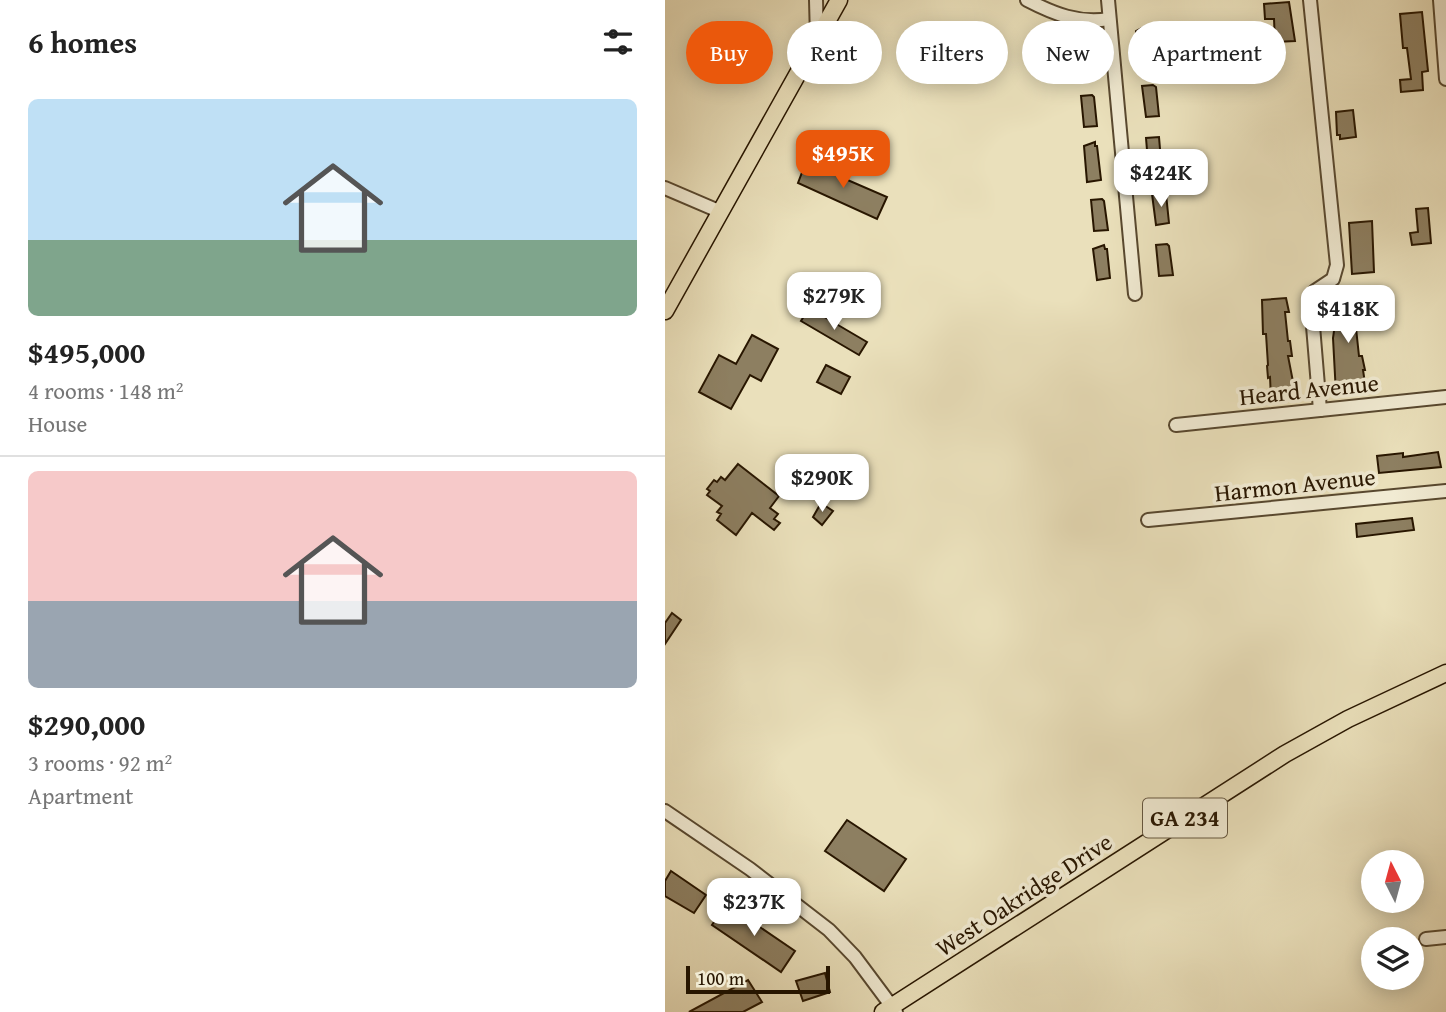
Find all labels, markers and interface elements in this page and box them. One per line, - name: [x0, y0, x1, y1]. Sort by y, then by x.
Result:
- text: 6 homes: [28, 20, 137, 64]
- chip: Buy: [686, 21, 773, 84]
- chip: Rent: [787, 21, 882, 84]
- chip: Filters: [896, 21, 1008, 84]
- chip: New: [1022, 21, 1114, 84]
- chip: Apartment: [1128, 21, 1286, 84]
- icon: filters: [599, 23, 637, 61]
- pin: $495K: [794, 130, 892, 190]
- text: $495K: [812, 136, 874, 169]
- icon: home: [270, 145, 396, 271]
- pin: $424K: [1112, 150, 1210, 209]
- text: $424K: [1130, 155, 1192, 188]
- pin: $279K: [785, 272, 883, 332]
- text: $279K: [803, 278, 865, 311]
- pin: $418K: [1299, 286, 1397, 345]
- text: $418K: [1317, 291, 1379, 324]
- text: $495,000: [28, 330, 145, 374]
- street label: Heard Avenue: [1237, 365, 1380, 414]
- text: 4 rooms · 148 m²: [28, 374, 183, 407]
- text: House: [28, 407, 87, 440]
- pin: $290K: [773, 454, 871, 514]
- street label: Harmon Avenue: [1213, 459, 1377, 510]
- text: $290K: [791, 460, 853, 493]
- icon: home: [270, 517, 396, 643]
- text: $290,000: [28, 702, 145, 746]
- text: 3 rooms · 92 m²: [28, 746, 172, 779]
- text: Apartment: [28, 779, 133, 812]
- road number: GA 234: [1143, 798, 1227, 838]
- street label: West Oakridge Drive: [929, 824, 1119, 965]
- north arrow: [1361, 850, 1425, 914]
- map controls: [1361, 850, 1424, 990]
- pin: $237K: [705, 878, 803, 938]
- text: $237K: [723, 884, 785, 917]
- button: layers: [1361, 927, 1424, 990]
- scale bar: [686, 963, 829, 995]
- text: 100 m: [697, 964, 744, 992]

